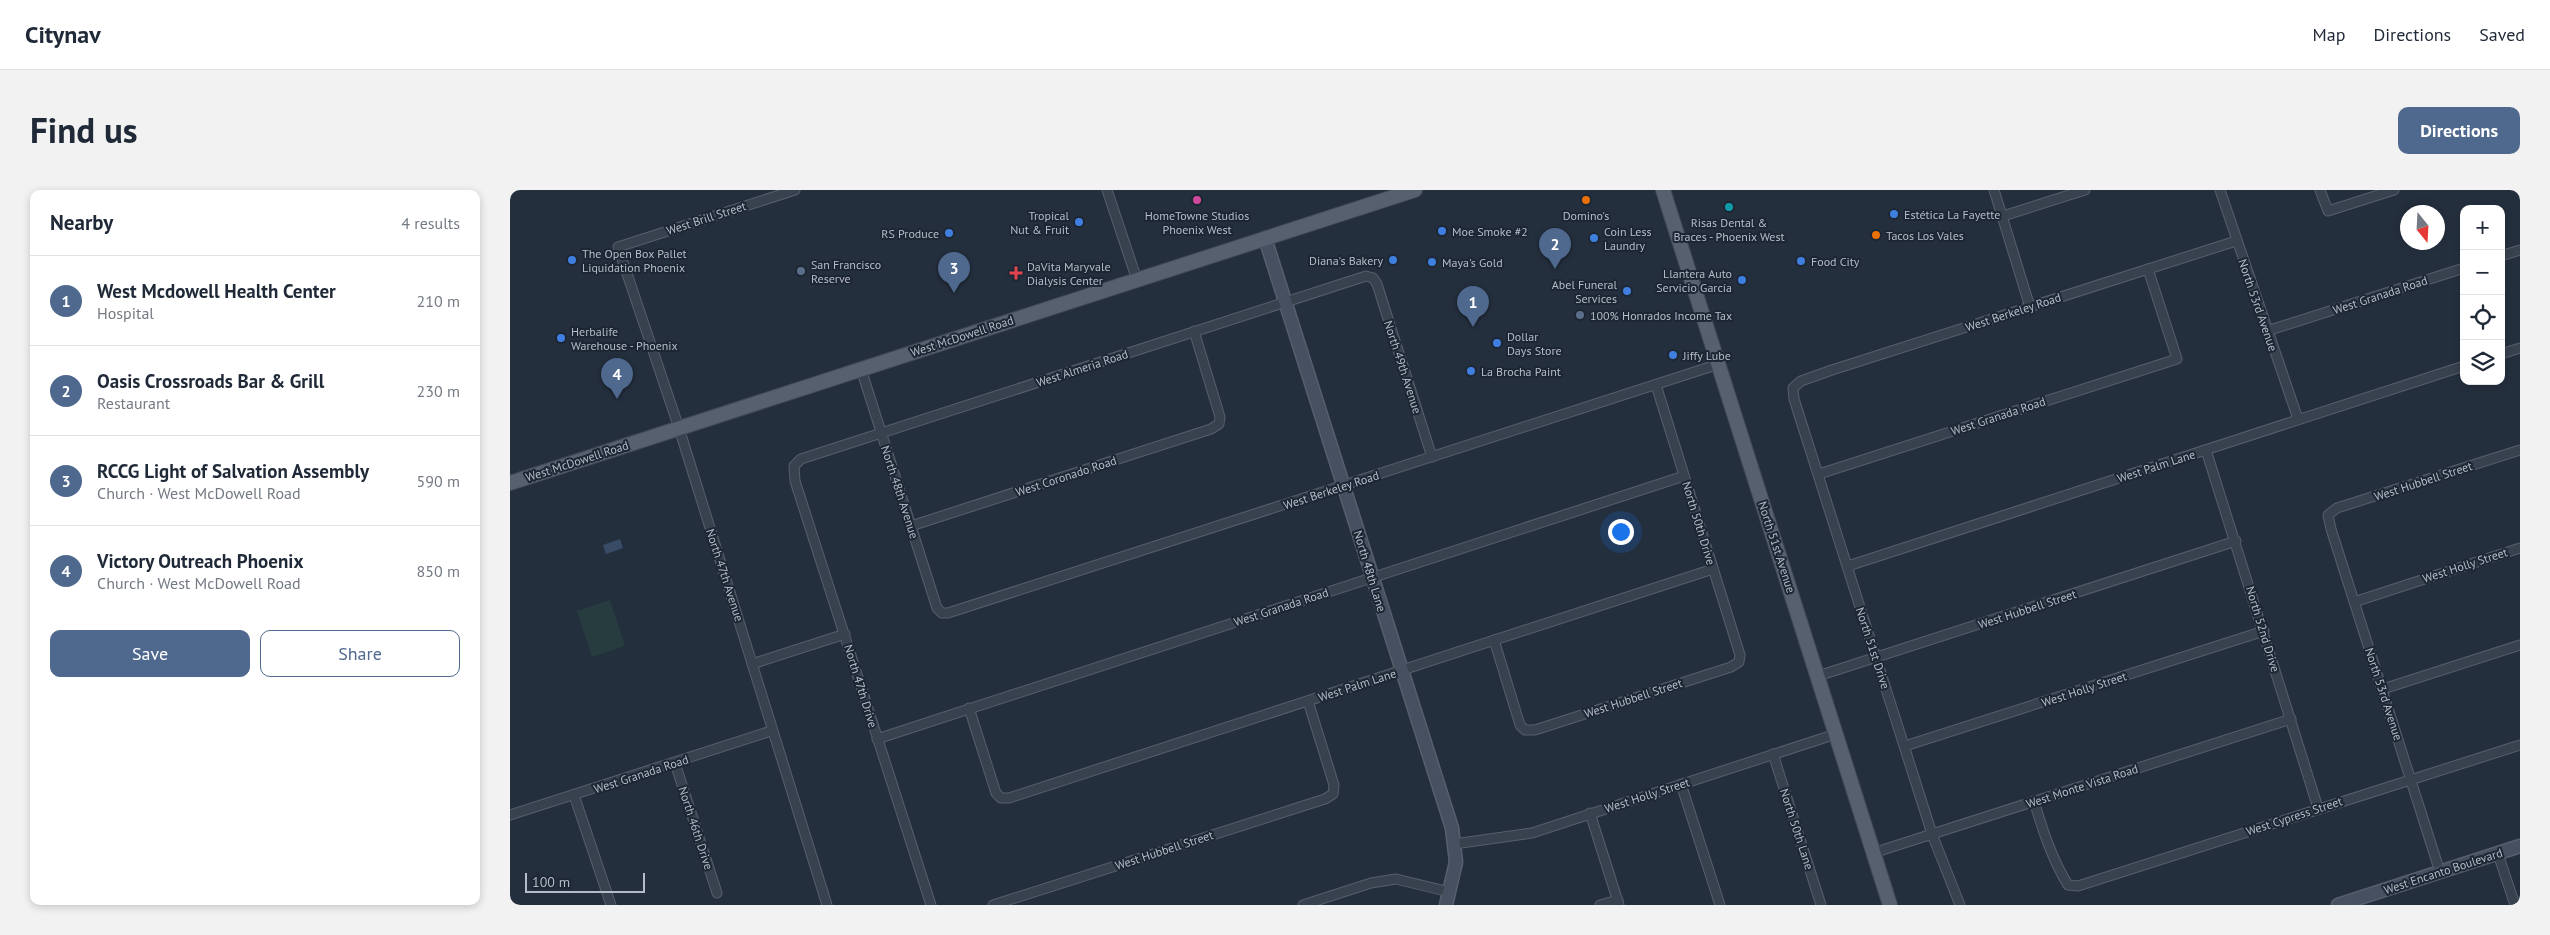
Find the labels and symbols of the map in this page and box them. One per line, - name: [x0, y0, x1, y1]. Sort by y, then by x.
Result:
- marker: HomeTowne Studios Phoenix West: [1191, 194, 1203, 206]
- marker: Domino's: [1580, 194, 1592, 206]
- street label: West Brill Street: [664, 198, 748, 238]
- marker: Risas Dental & Braces - Phoenix West: [1723, 201, 1735, 213]
- north arrow: [2400, 205, 2445, 250]
- place label: Estética La Fayette: [1904, 207, 2000, 222]
- place label: Tropical Nut & Fruit: [1010, 208, 1069, 237]
- place label: HomeTowne Studios Phoenix West: [1145, 208, 1249, 237]
- place label: Domino's: [1563, 208, 1609, 223]
- marker: Estética La Fayette: [1888, 208, 1900, 220]
- place label: Risas Dental & Braces - Phoenix West: [1673, 215, 1785, 244]
- marker: Tropical Nut & Fruit: [1073, 216, 1085, 228]
- place label: Moe Smoke #2: [1452, 224, 1528, 239]
- place label: Coin Less Laundry: [1604, 224, 1652, 253]
- marker: Moe Smoke #2: [1436, 225, 1448, 237]
- place label: RS Produce: [881, 226, 939, 241]
- marker: RS Produce: [943, 227, 955, 239]
- pin: 2: [1539, 228, 1571, 269]
- place label: Tacos Los Vales: [1886, 228, 1964, 243]
- marker: Tacos Los Vales: [1870, 229, 1882, 241]
- marker: Coin Less Laundry: [1588, 232, 1600, 244]
- place label: The Open Box Pallet Liquidation Phoenix: [582, 246, 687, 275]
- pin: 3: [938, 252, 970, 293]
- place label: Diana's Bakery: [1309, 253, 1383, 268]
- marker: The Open Box Pallet Liquidation Phoenix: [566, 254, 578, 266]
- marker: Diana's Bakery: [1387, 254, 1399, 266]
- place label: Food City: [1811, 254, 1860, 269]
- place label: Maya's Gold: [1442, 255, 1503, 270]
- marker: Food City: [1795, 255, 1807, 267]
- marker: Maya's Gold: [1426, 256, 1438, 268]
- place label: San Francisco Reserve: [811, 257, 881, 286]
- street label: North 53rd Avenue: [2235, 257, 2281, 353]
- place label: DaVita Maryvale Dialysis Center: [1027, 259, 1111, 288]
- marker: San Francisco Reserve: [795, 265, 807, 277]
- marker: DaVita Maryvale Dialysis Center: [1009, 266, 1023, 280]
- place label: Llantera Auto Servicio García: [1656, 266, 1732, 295]
- street label: West Granada Road: [2331, 273, 2429, 317]
- marker: Llantera Auto Servicio García: [1736, 274, 1748, 286]
- place label: Abel Funeral Services: [1552, 277, 1617, 306]
- marker: Abel Funeral Services: [1621, 285, 1633, 297]
- pin: 1: [1457, 286, 1489, 327]
- street label: West Berkeley Road: [1963, 289, 2063, 335]
- place label: 100% Honrados Income Tax: [1590, 308, 1732, 323]
- marker: 100% Honrados Income Tax: [1574, 309, 1586, 321]
- street label: West McDowell Road: [909, 312, 1015, 360]
- street label: North 49th Avenue: [1381, 319, 1425, 415]
- place label: Herbalife Warehouse - Phoenix: [571, 324, 678, 353]
- place label: Dollar Days Store: [1507, 329, 1562, 358]
- marker: Herbalife Warehouse - Phoenix: [555, 332, 567, 344]
- marker: Dollar Days Store: [1491, 337, 1503, 349]
- street label: West Almeria Road: [1034, 346, 1130, 390]
- place label: Jiffy Lube: [1682, 348, 1731, 363]
- marker: Jiffy Lube: [1667, 349, 1679, 361]
- pin: 4: [601, 358, 633, 399]
- place label: La Brocha Paint: [1481, 364, 1561, 379]
- marker: La Brocha Paint: [1465, 365, 1477, 377]
- street label: West Granada Road: [1949, 394, 2047, 438]
- street label: West McDowell Road: [524, 437, 630, 485]
- street label: North 48th Avenue: [878, 444, 922, 540]
- street label: West Palm Lane: [2115, 446, 2197, 486]
- street label: West Coronado Road: [1014, 453, 1118, 499]
- street label: West Hubbell Street: [2372, 458, 2474, 504]
- street label: West Berkeley Road: [1281, 467, 1381, 513]
- street label: North 50th Drive: [1679, 479, 1719, 567]
- street label: North 51st Avenue: [1755, 499, 1799, 595]
- your location: [1608, 519, 1634, 545]
- street label: North 47th Avenue: [703, 527, 747, 623]
- street label: North 48th Lane: [1351, 529, 1389, 613]
- street label: West Holly Street: [2421, 544, 2509, 586]
- street label: North 52nd Drive: [2243, 584, 2283, 674]
- street label: West Granada Road: [1232, 585, 1330, 629]
- street label: West Hubbell Street: [1976, 586, 2078, 632]
- street label: North 51st Drive: [1853, 605, 1893, 691]
- street label: North 47th Drive: [841, 643, 881, 729]
- street label: North 53rd Avenue: [2362, 646, 2406, 742]
- street label: West Palm Lane: [1316, 665, 1398, 705]
- street label: West Holly Street: [2040, 668, 2128, 710]
- street label: West Hubbell Street: [1582, 675, 1684, 721]
- street label: West Granada Road: [592, 752, 690, 796]
- street label: West Monte Vista Road: [2024, 761, 2140, 811]
- street label: West Holly Street: [1603, 774, 1691, 816]
- street label: North 46th Drive: [675, 785, 717, 871]
- street label: North 50th Lane: [1777, 787, 1817, 871]
- street label: West Cypress Street: [2244, 793, 2344, 839]
- street label: West Hubbell Street: [1113, 827, 1215, 873]
- street label: West Encanto Boulevard: [2382, 845, 2504, 897]
- scale bar: [525, 870, 645, 893]

